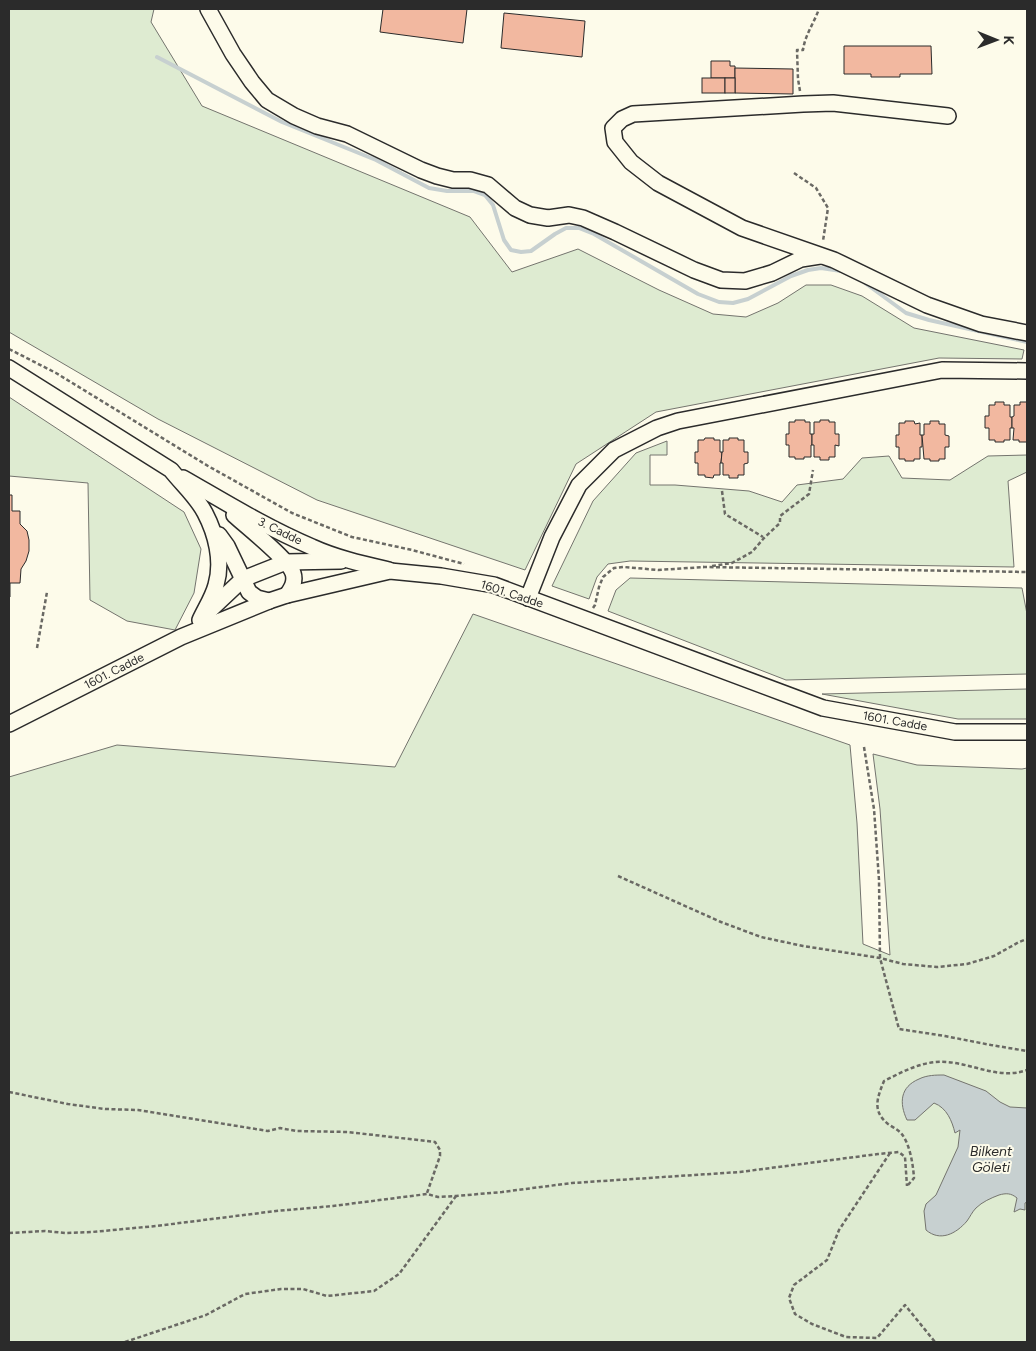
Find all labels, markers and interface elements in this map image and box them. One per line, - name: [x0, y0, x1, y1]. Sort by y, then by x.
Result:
- north arrow: [971, 15, 1021, 65]
- text: K: [1000, 35, 1017, 46]
- street label: 3. Cadde: [256, 514, 305, 548]
- street label: 1601. Cadde: [479, 577, 546, 611]
- street label: 1601. Cadde: [82, 650, 147, 692]
- street label: 1601. Cadde: [862, 708, 929, 734]
- water label: Bilkent Göleti: [970, 1143, 1013, 1176]

